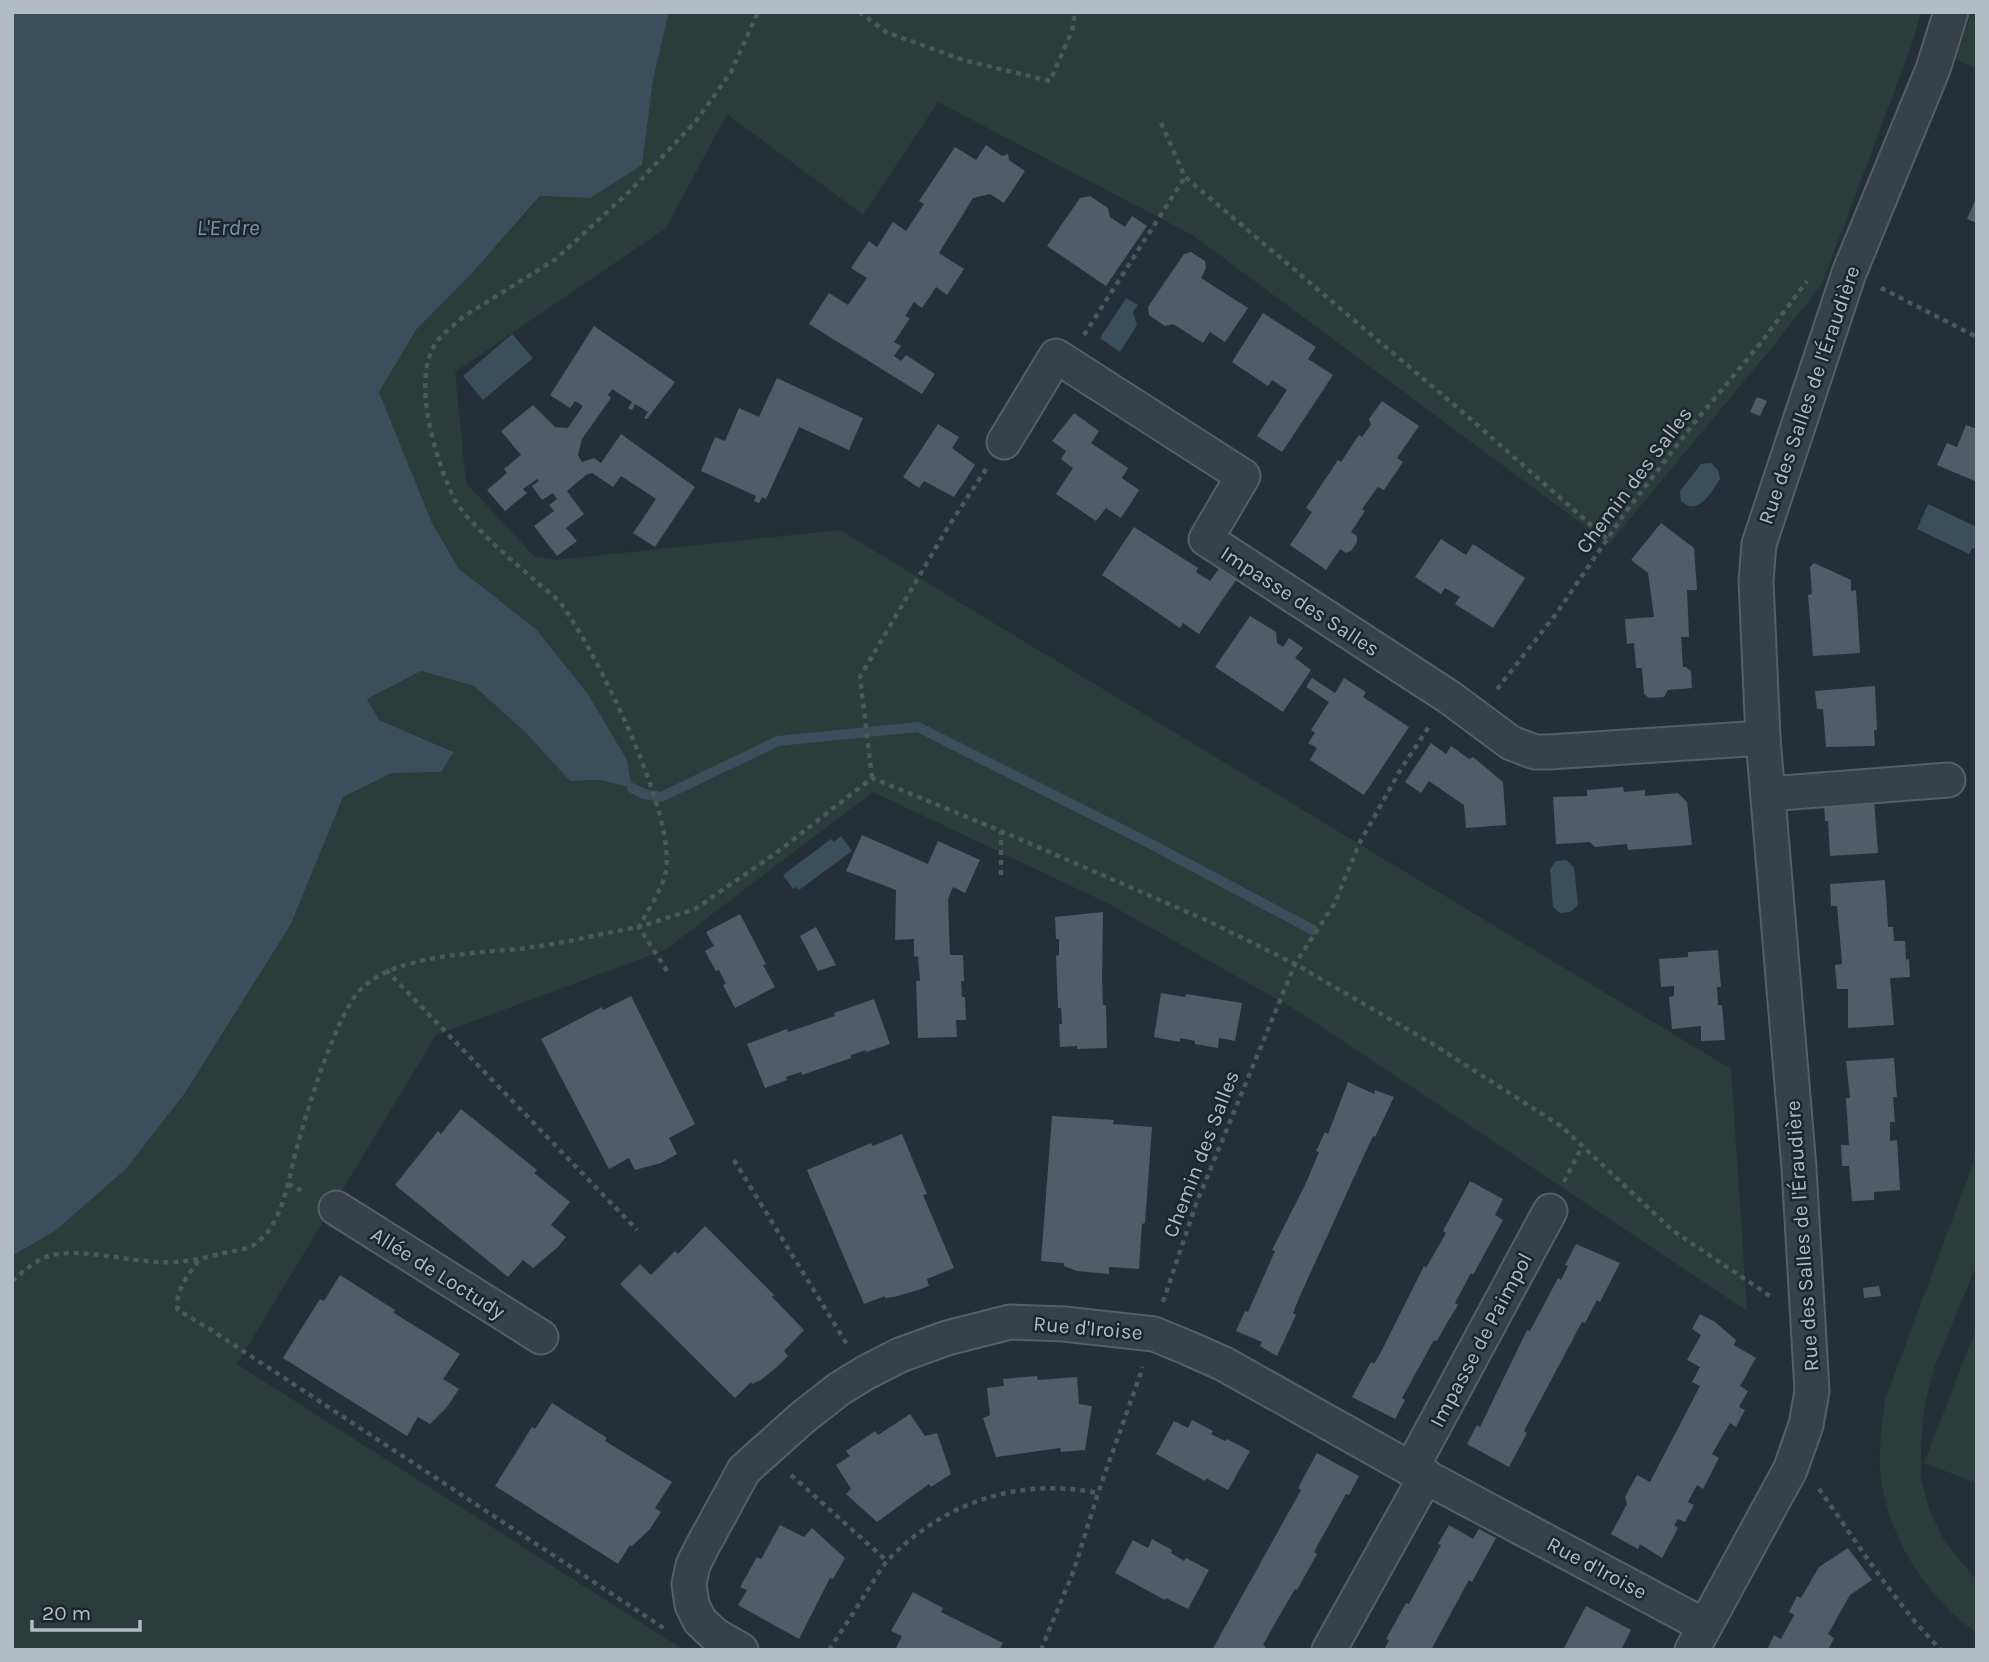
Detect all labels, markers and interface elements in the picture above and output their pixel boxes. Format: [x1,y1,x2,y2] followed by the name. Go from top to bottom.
[197,214,260,241] water label: L'Erdre
[1753,263,1865,527] street label: Rue des Salles de l'Éraudière
[1571,402,1697,558] street label: Chemin des Salles
[1216,541,1384,661] street label: Impasse des Salles
[1158,1067,1244,1241] street label: Chemin des Salles
[1781,1100,1823,1372] street label: Rue des Salles de l'Éraudière
[367,1222,510,1324] street label: Allée de Loctudy
[1425,1249,1537,1431] street label: Impasse de Paimpol
[1032,1311,1144,1345] street label: Rue d'Iroise
[1543,1532,1651,1604] street label: Rue d'Iroise
[32,1588,140,1632] scale bar
[42,1601,91,1625] text: 20 m

